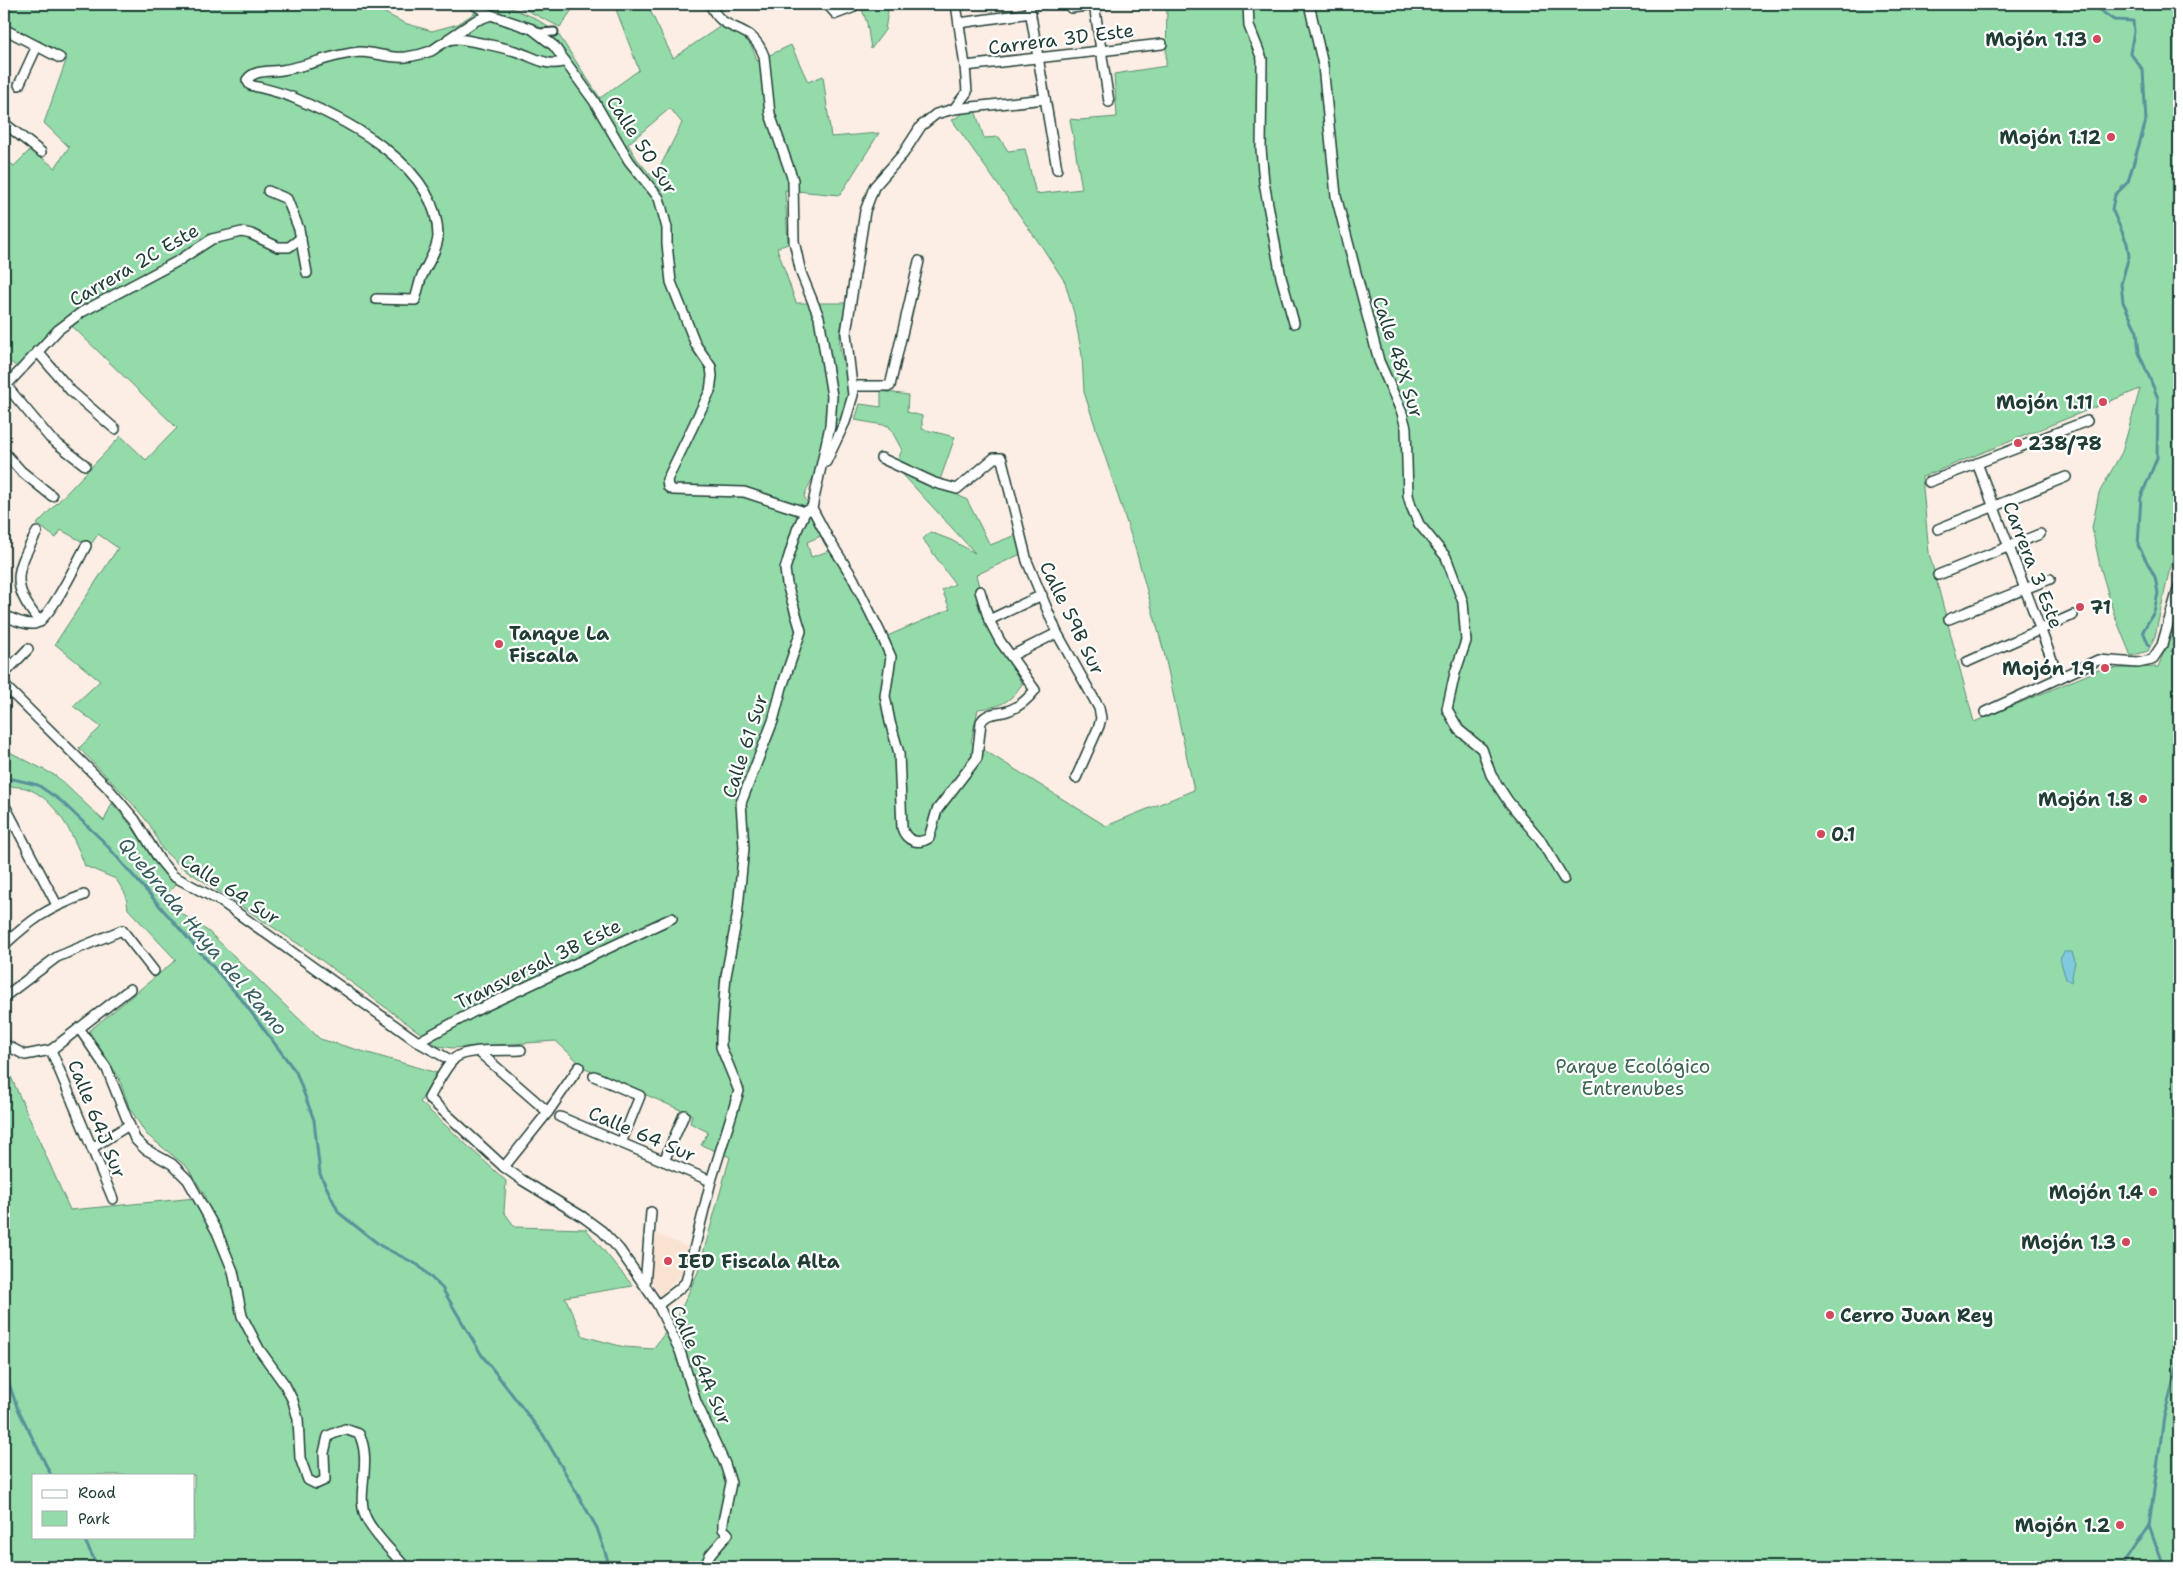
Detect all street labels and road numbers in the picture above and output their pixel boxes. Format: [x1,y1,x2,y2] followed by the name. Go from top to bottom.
[987,18,1135,60] street label: Carrera 3D Este
[601,91,683,199] street label: Calle 50 Sur
[65,218,203,312] street label: Carrera 2C Este
[1367,293,1429,421] street label: Calle 48X Sur
[1997,498,2069,632] street label: Carrera 3 Este
[1034,557,1110,679] street label: Calle 59B Sur
[716,691,774,801] street label: Calle 61 Sur
[175,847,285,931] street label: Calle 64 Sur
[451,913,625,1015] street label: Transversal 3B Este
[62,1056,132,1182] street label: Calle 64J Sur
[585,1100,699,1168] street label: Calle 64 Sur
[665,1301,737,1429] street label: Calle 64A Sur

